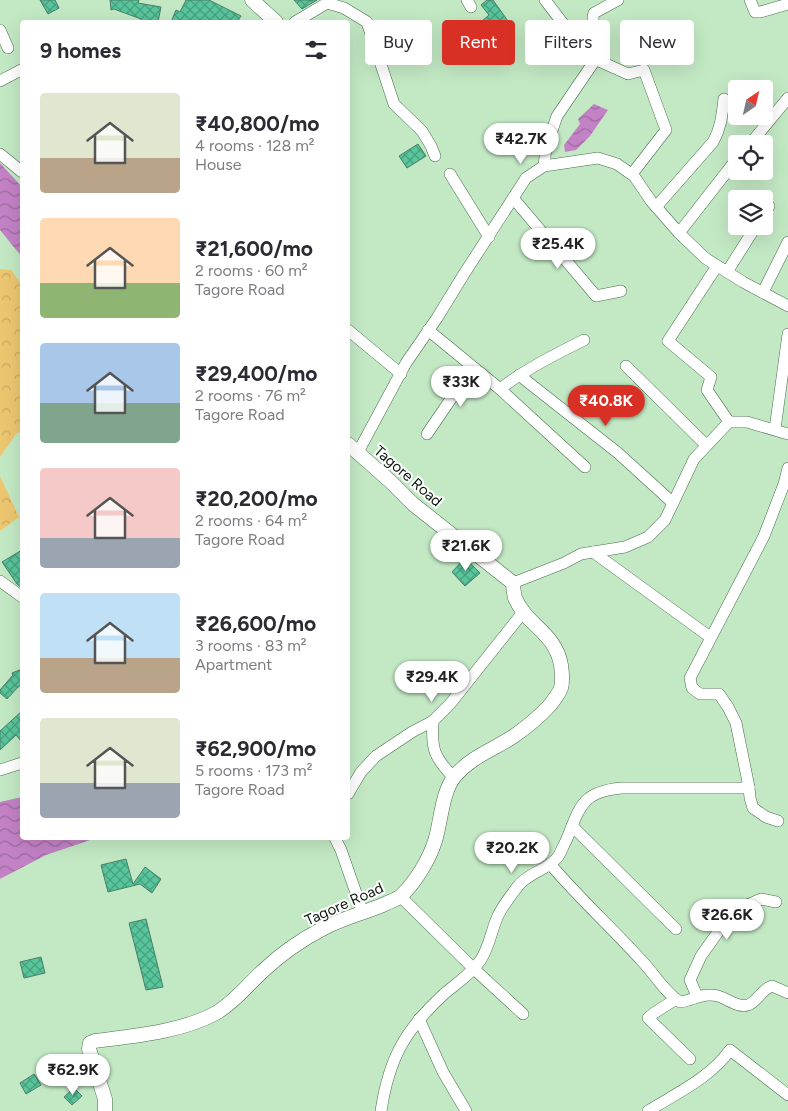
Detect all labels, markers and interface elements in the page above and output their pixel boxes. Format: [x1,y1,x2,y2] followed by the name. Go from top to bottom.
[365,20,432,65] chip: Buy
[442,20,515,65] chip: Rent
[525,20,610,65] chip: Filters
[620,20,694,65] chip: New
[302,36,330,64] icon: filters
[40,38,121,63] text: 9 homes
[728,80,772,125] north arrow
[728,80,773,235] map controls
[195,111,320,136] text: ₹40,800/mo
[80,113,140,173] icon: home
[480,122,562,165] pin: ₹42.7K
[495,129,547,148] text: ₹42.7K
[728,135,773,180] button: locate
[195,136,315,155] text: 4 rooms · 128 m²
[195,155,241,174] text: House
[728,190,773,235] button: layers
[517,228,599,270] pin: ₹25.4K
[532,234,584,253] text: ₹25.4K
[195,236,313,261] text: ₹21,600/mo
[80,238,140,298] icon: home
[195,261,308,280] text: 2 rooms · 60 m²
[195,280,285,299] text: Tagore Road
[195,361,317,386] text: ₹29,400/mo
[80,363,140,423] icon: home
[431,366,491,408] pin: ₹33K
[442,372,480,391] text: ₹33K
[565,384,647,427] pin: ₹40.8K
[195,386,306,405] text: 2 rooms · 76 m²
[579,391,633,410] text: ₹40.8K
[195,405,285,424] text: Tagore Road
[370,442,446,510] street label: Tagore Road
[195,486,318,511] text: ₹20,200/mo
[80,488,140,548] icon: home
[195,511,307,530] text: 2 rooms · 64 m²
[195,530,285,549] text: Tagore Road
[425,530,507,572] pin: ₹21.6K
[441,536,491,555] text: ₹21.6K
[195,611,316,636] text: ₹26,600/mo
[80,613,140,673] icon: home
[195,636,307,655] text: 3 rooms · 83 m²
[195,655,272,674] text: Apartment
[391,660,473,703] pin: ₹29.4K
[406,667,458,686] text: ₹29.4K
[195,736,316,761] text: ₹62,900/mo
[80,738,140,798] icon: home
[195,761,312,780] text: 5 rooms · 173 m²
[195,780,285,799] text: Tagore Road
[471,832,553,874] pin: ₹20.2K
[485,838,539,857] text: ₹20.2K
[302,879,386,929] street label: Tagore Road
[686,898,768,941] pin: ₹26.6K
[701,905,753,924] text: ₹26.6K
[32,1054,114,1096] pin: ₹62.9K
[47,1060,99,1079] text: ₹62.9K

